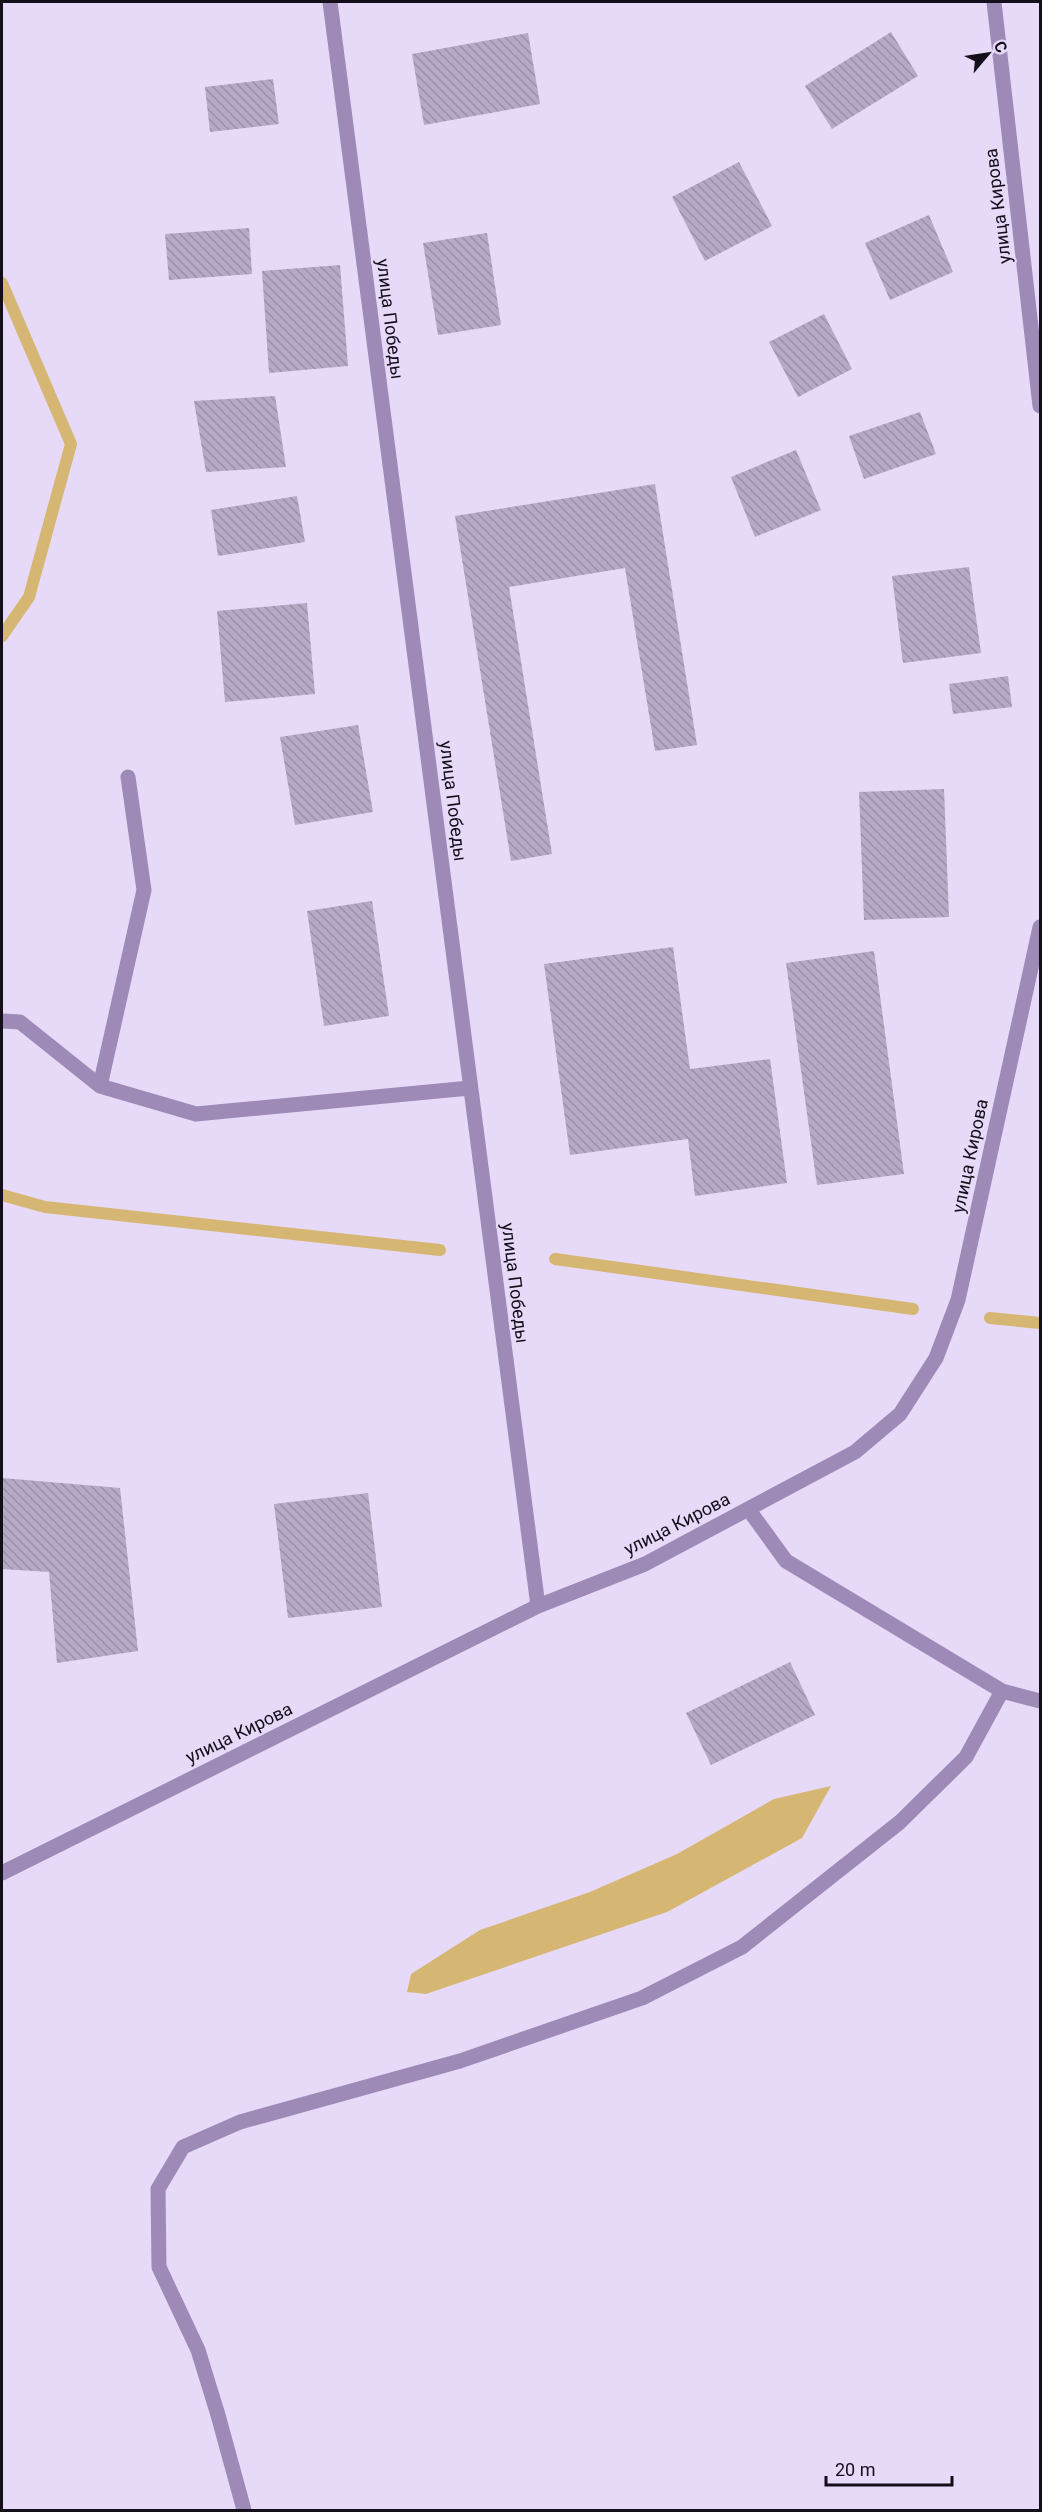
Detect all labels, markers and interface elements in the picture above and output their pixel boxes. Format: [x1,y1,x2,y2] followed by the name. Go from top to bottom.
[958,24,1018,84] north arrow
[990,38,1012,56] text: С
[980,147,1015,265] street label: улица Кирова
[373,257,408,380] street label: улица Победы
[436,739,471,862] street label: улица Победы
[947,1097,992,1215] street label: улица Кирова
[498,1221,533,1344] street label: улица Победы
[620,1488,733,1559] street label: улица Кирова
[182,1698,296,1767] street label: улица Кирова
[826,2449,952,2487] scale bar
[835,2459,875,2480] text: 20 m

